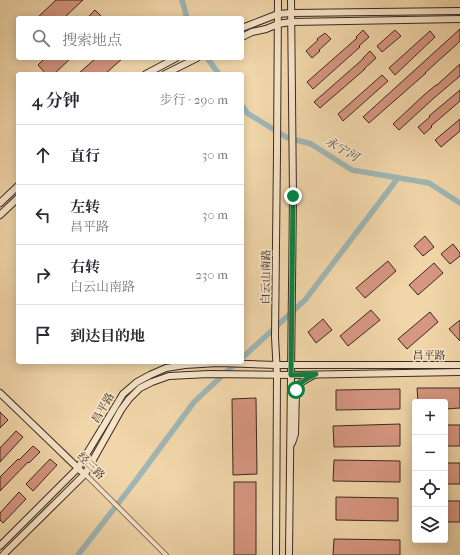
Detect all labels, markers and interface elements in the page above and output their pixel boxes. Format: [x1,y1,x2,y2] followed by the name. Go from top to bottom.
[16,16,244,60] search box
[30,27,52,49] icon: search
[62,31,122,49] text: 搜索地点
[32,90,80,110] text: 4 分钟
[160,92,228,107] text: 步行 · 290 m
[323,134,363,165] water label: 永宁河
[32,144,54,166] icon: ahead
[70,147,100,165] text: 直行
[202,147,228,162] text: 30 m
[284,187,302,205] route end
[70,198,100,216] text: 左转
[32,204,54,226] icon: left
[202,207,228,222] text: 30 m
[70,219,109,234] text: 昌平路
[259,249,273,305] street label: 白云山南路
[70,258,100,276] text: 右转
[32,264,54,286] icon: right
[195,267,228,282] text: 230 m
[70,279,135,294] text: 白云山南路
[32,324,54,346] icon: arrive
[70,327,145,345] text: 到达目的地
[413,349,446,362] street label: 昌平路
[287,381,305,399] route start
[89,391,117,425] street label: 昌平路
[412,399,448,543] map controls
[412,399,448,435] button: +
[412,435,448,471] button: −
[75,450,107,482] street label: 经三路
[412,471,448,507] button: locate
[412,507,448,543] button: layers

